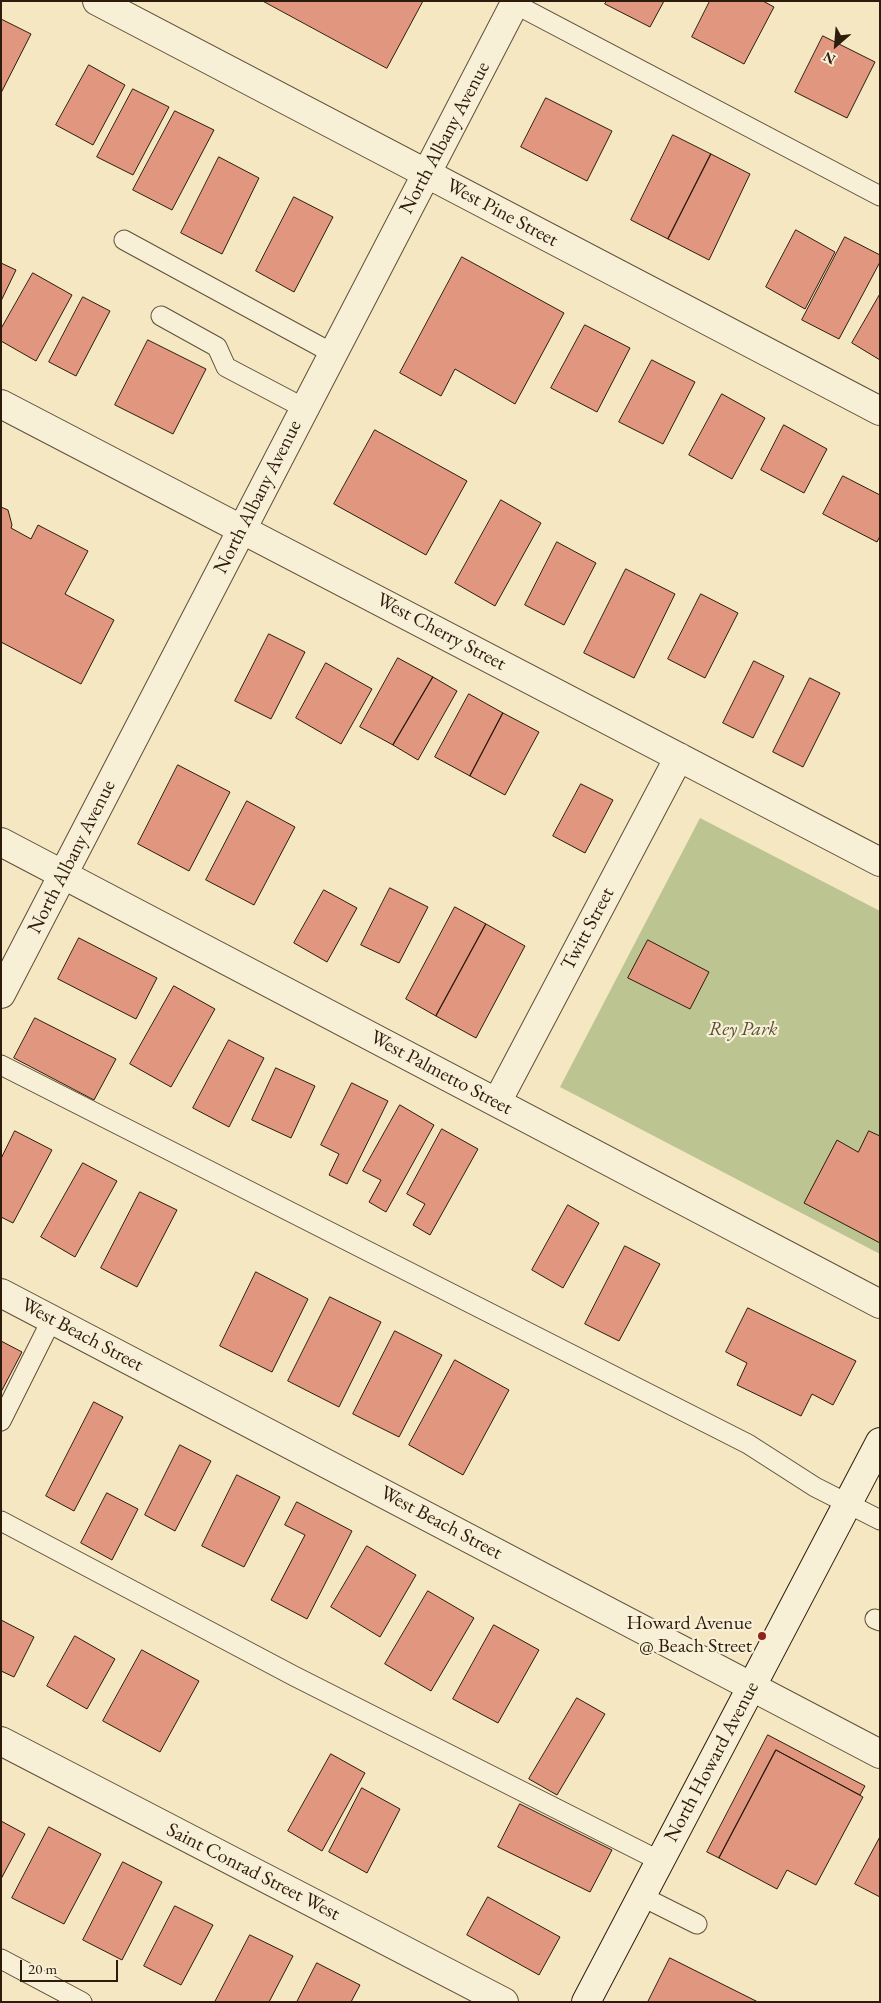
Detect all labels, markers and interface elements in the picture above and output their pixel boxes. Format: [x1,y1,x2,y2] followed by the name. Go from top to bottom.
[811,20,861,70] north arrow
[820,48,838,69] text: N
[395,58,495,218] street label: North Albany Avenue
[442,174,562,252] street label: West Pine Street
[209,416,307,578] street label: North Albany Avenue
[372,588,510,676] street label: West Cherry Street
[23,776,121,938] street label: North Albany Avenue
[556,883,620,975] street label: Twitt Street
[708,1018,778,1042] park label: Rey Park
[366,1025,516,1121] street label: West Palmetto Street
[17,1293,147,1377] street label: West Beach Street
[376,1481,506,1565] street label: West Beach Street
[627,1612,752,1659] place label: Howard Avenue @ Beach Street
[756,1630,768,1642] marker: Howard Avenue @ Beach Street
[660,1678,764,1846] street label: North Howard Avenue
[162,1818,344,1926] street label: Saint Conrad Street West
[22,1950,120,1982] scale bar
[28,1959,57,1978] text: 20 m

